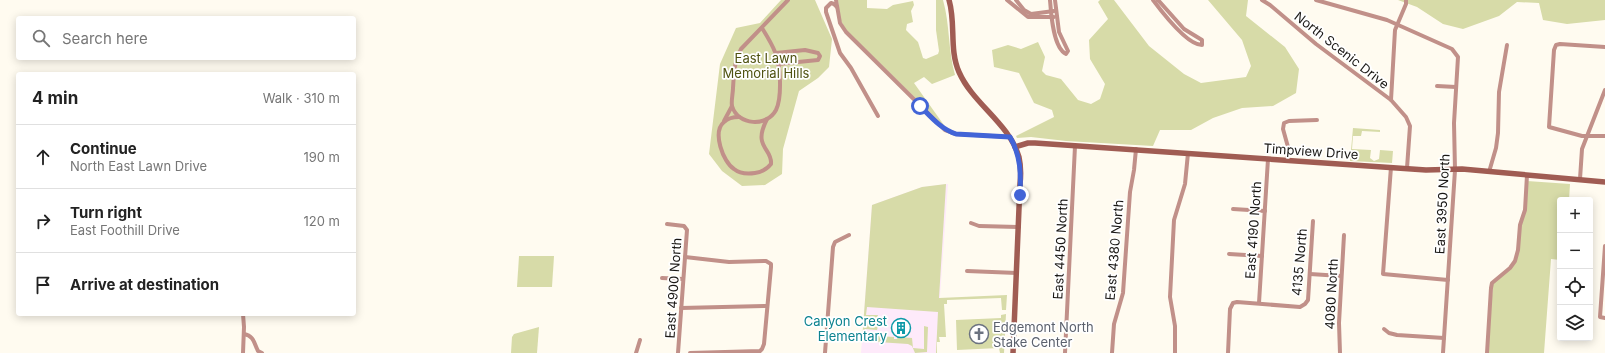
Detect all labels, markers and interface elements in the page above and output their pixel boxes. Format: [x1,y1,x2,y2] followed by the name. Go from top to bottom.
[1291,8,1393,92] street label: North Scenic Drive
[16,16,356,60] search box
[30,27,52,49] icon: search
[62,29,148,48] text: Search here
[723,50,810,81] park label: East Lawn Memorial Hills
[32,88,78,108] text: 4 min
[263,90,340,106] text: Walk · 310 m
[911,97,929,115] route start
[70,139,137,158] text: Continue
[1263,140,1359,162] street label: Timpview Drive
[32,146,54,168] icon: ahead
[303,149,340,165] text: 190 m
[1431,153,1453,255] street label: East 3950 North
[70,158,207,174] text: North East Lawn Drive
[1242,181,1264,279] street label: East 4190 North
[1011,186,1029,204] route end
[1557,197,1593,341] map controls
[1557,197,1593,233] button: +
[1049,198,1071,300] street label: East 4450 North
[1102,199,1126,301] street label: East 4380 North
[70,203,142,222] text: Turn right
[32,210,54,232] icon: right
[304,213,340,229] text: 120 m
[70,222,180,238] text: East Foothill Drive
[1288,228,1310,296] street label: 4135 North
[1557,233,1593,269] button: −
[661,237,685,339] street label: East 4900 North
[1321,258,1341,330] street label: 4080 North
[1557,269,1593,305] button: locate
[32,274,54,296] icon: arrive
[70,275,219,294] text: Arrive at destination
[1557,305,1593,341] button: layers
[804,313,887,344] place label: Canyon Crest Elementary
[890,317,912,339] building icon: Canyon Crest Elementary
[993,319,1094,350] place label: Edgemont North Stake Center
[968,323,990,345] church icon: Edgemont North Stake Center

